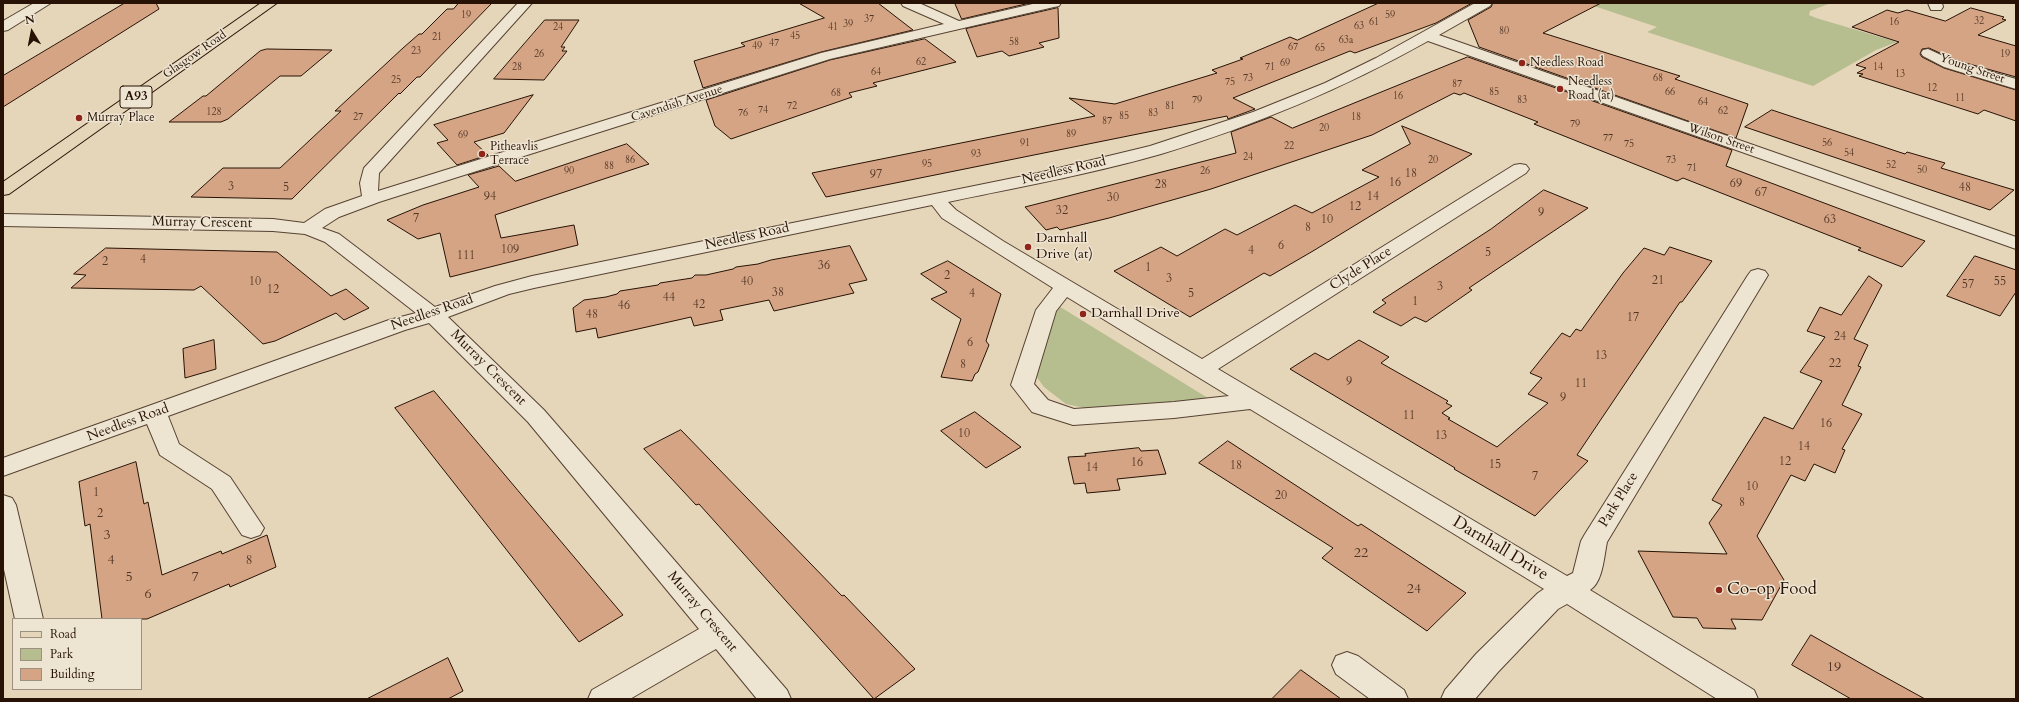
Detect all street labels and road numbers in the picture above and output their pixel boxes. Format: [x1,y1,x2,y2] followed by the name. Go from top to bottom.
[160,28,230,82] street label: Glasgow Road
[1938,51,2006,87] street label: Young Street
[630,82,724,126] street label: Cavendish Avenue
[120,86,152,108] road number: A93
[1686,121,1756,157] street label: Wilson Street
[1020,153,1108,189] street label: Needless Road
[152,214,252,232] street label: Murray Crescent
[703,220,791,254] street label: Needless Road
[1327,243,1395,295] street label: Clyde Place
[389,291,475,335] street label: Needless Road
[447,327,529,409] street label: Murray Crescent
[85,400,171,446] street label: Needless Road
[1596,470,1642,530] street label: Park Place
[1448,512,1552,586] street label: Darnhall Drive
[663,568,741,656] street label: Murray Crescent

